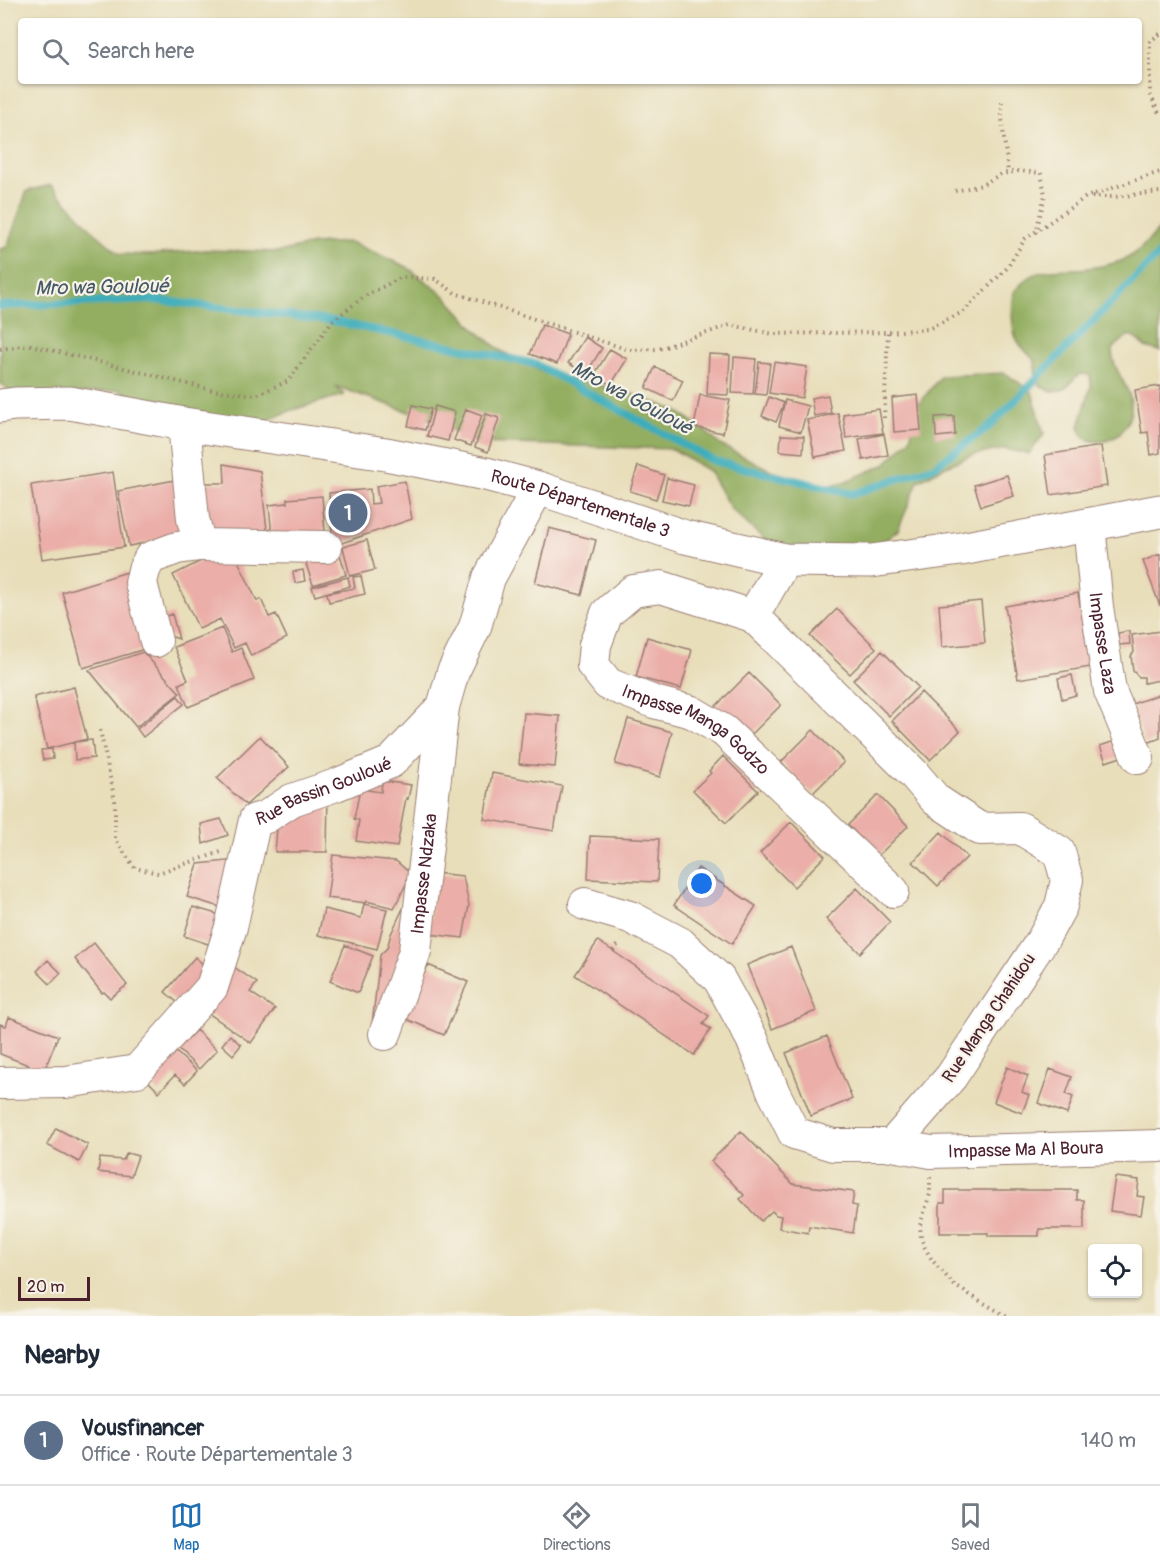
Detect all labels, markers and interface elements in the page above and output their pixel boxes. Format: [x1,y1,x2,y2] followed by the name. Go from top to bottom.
[18,18,1142,84] search box
[39,35,72,68] icon: search
[87,37,194,65] text: Search here
[35,273,170,301] water label: Mro wa Gouloué
[567,356,698,441] water label: Mro wa Gouloué
[488,464,673,543] street label: Route Départementale 3
[328,490,368,536] pin: 1
[1084,591,1122,696] street label: Impasse Laza
[619,679,775,780] street label: Impasse Manga Godzo
[253,751,395,831] street label: Rue Bassin Gouloué
[406,812,442,935] street label: Impasse Ndzaka
[687,869,716,898] your location
[937,949,1041,1087] street label: Rue Manga Chahidou
[948,1136,1104,1163] street label: Impasse Ma Al Boura
[1088,1244,1142,1298] map controls
[1088,1244,1142,1298] button: locate
[18,1274,90,1302] scale bar
[27,1277,65,1297] text: 20 m
[24,1339,100,1371] text: Nearby
[81,1414,204,1442] text: Vousfinancer
[40,1428,47,1453] text: 1
[1081,1428,1136,1453] text: 140 m
[81,1442,353,1467] text: Office · Route Départementale 3
[170,1499,203,1555] tab: Map
[543,1499,611,1555] tab: Directions
[950,1499,990,1555] tab: Saved

